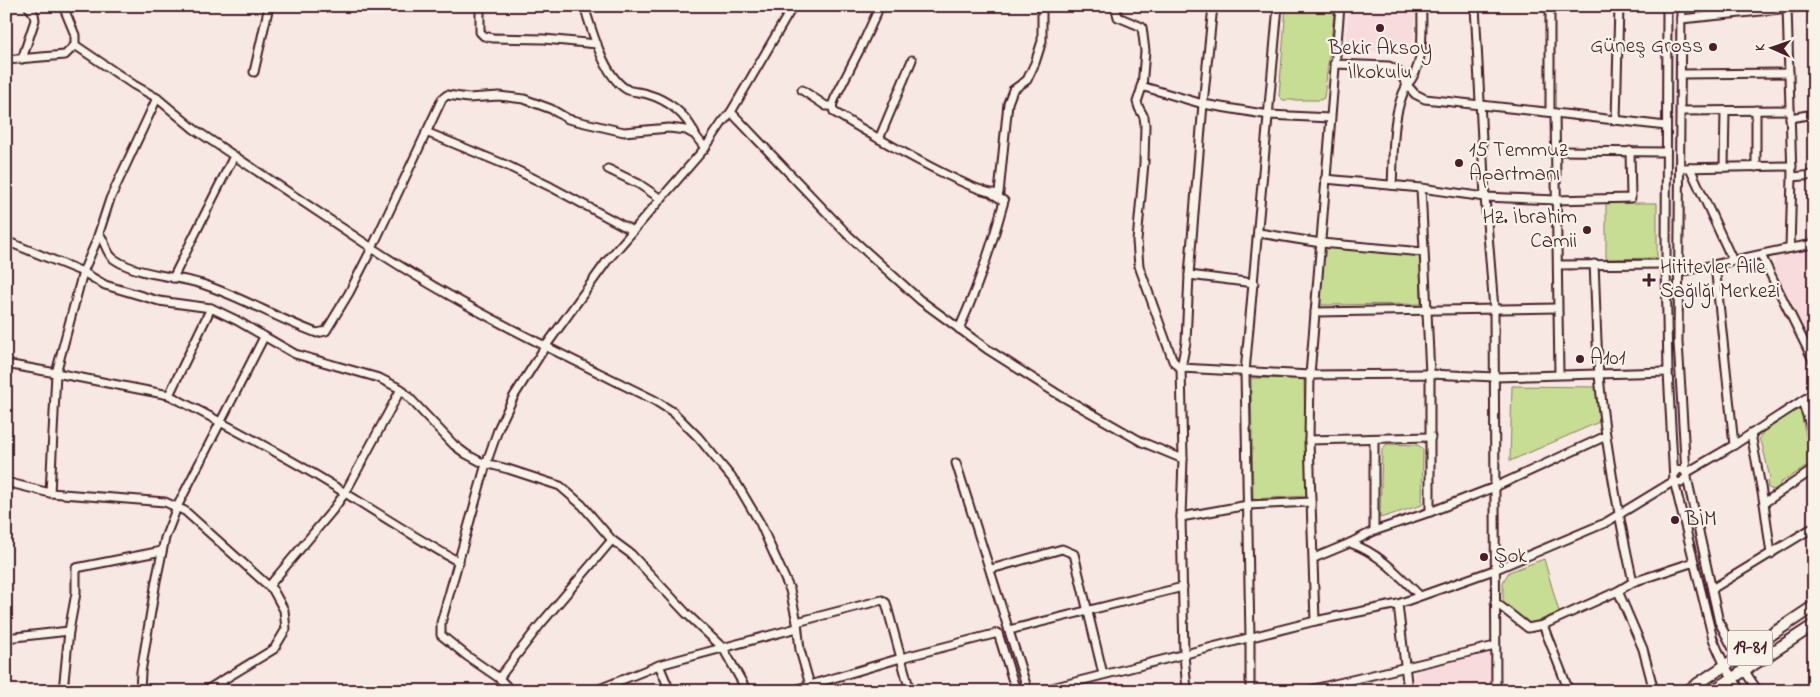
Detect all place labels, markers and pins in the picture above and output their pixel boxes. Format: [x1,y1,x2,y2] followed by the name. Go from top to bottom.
[1374,22,1386,34] marker: Bekir Aksoy İlkokulu
[1590,32,1703,62] place label: Güneş Gross
[1327,34,1432,88] place label: Bekir Aksoy İlkokulu
[1707,41,1719,53] marker: Güneş Gross
[1469,136,1568,190] place label: 15 Temmuz Apartmanı
[1453,157,1465,169] marker: 15 Temmuz Apartmanı
[1483,203,1577,257] place label: Hz. İbrahim Camii
[1581,224,1593,236] marker: Hz. İbrahim Camii
[1660,253,1780,309] place label: Hititevler Aile Sağılğı Merkezi
[1642,273,1656,287] marker: Hititevler Aile Sağılğı Merkezi
[1590,344,1626,374] place label: A101
[1574,353,1586,365] marker: A101
[1684,505,1717,535] place label: BİM
[1669,514,1681,526] marker: BİM
[1494,542,1528,572] place label: Şok
[1478,551,1490,563] marker: Şok

